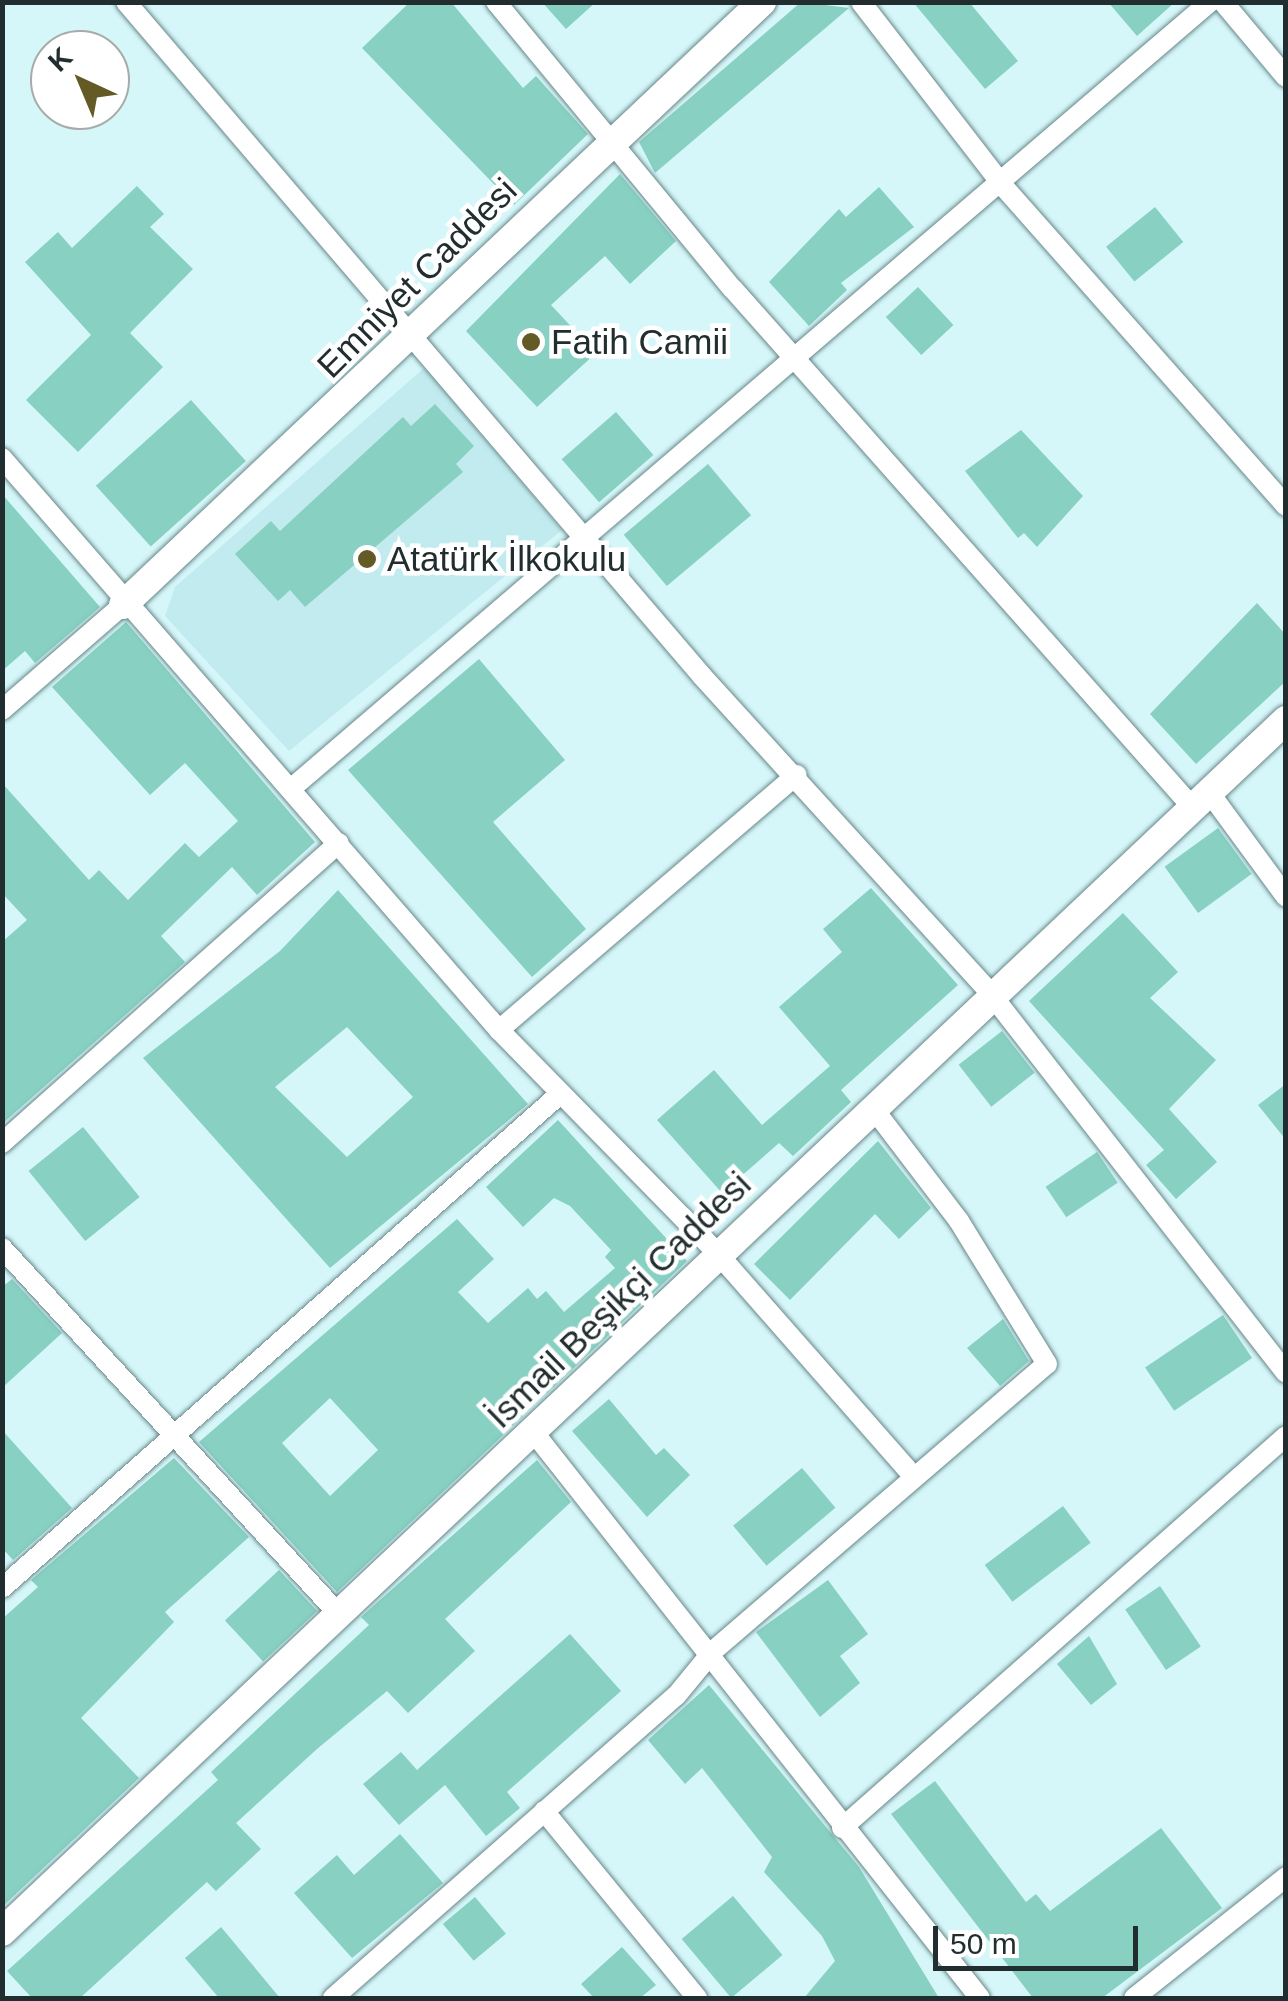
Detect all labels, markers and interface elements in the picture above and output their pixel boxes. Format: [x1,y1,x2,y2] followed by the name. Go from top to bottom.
[30,30,130,130] north arrow
[42,41,78,78] text: K
[309,170,525,386] street label: Emniyet Caddesi
[551,321,728,363] place label: Fatih Camii
[520,331,542,353] marker: Fatih Camii
[387,538,626,580] place label: Atatürk İlkokulu
[356,548,378,570] marker: Atatürk İlkokulu
[478,1163,760,1437] street label: İsmail Beşikçi Caddesi
[938,1906,1143,1968] scale bar
[950,1927,1017,1960] text: 50 m

